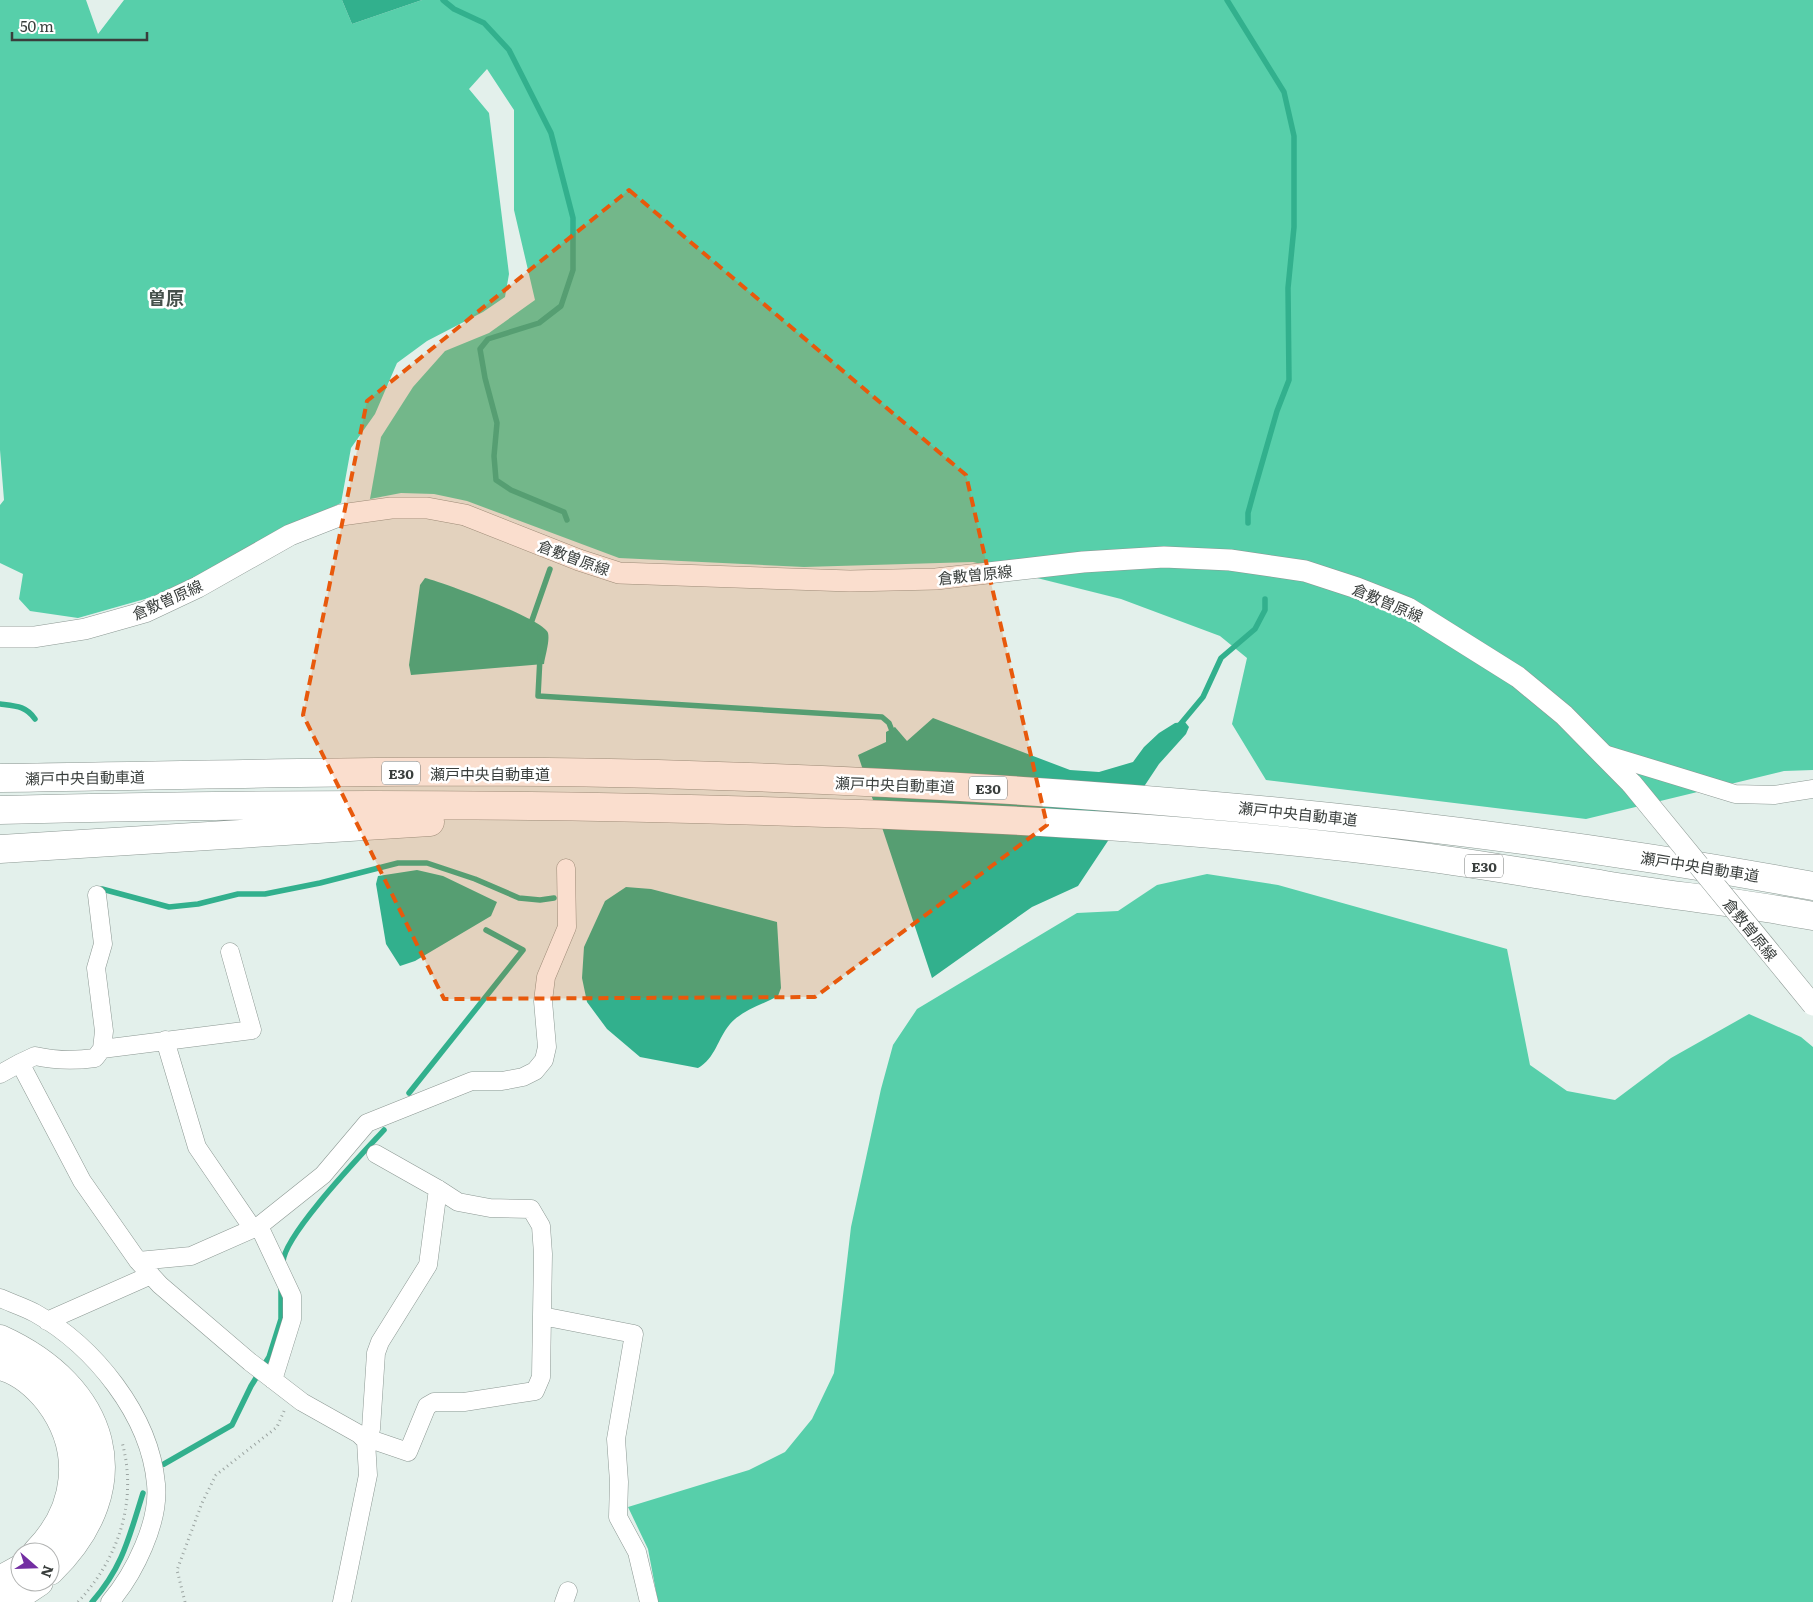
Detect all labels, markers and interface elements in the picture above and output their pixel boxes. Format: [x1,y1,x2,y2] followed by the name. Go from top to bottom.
[12,10,148,42] scale bar
[20,14,54,37] text: 50 m
[148,284,184,311] district label: 曽原
[535,533,613,581] street label: 倉敷曽原線
[936,559,1014,589] street label: 倉敷曽原線
[128,573,206,625] street label: 倉敷曽原線
[1349,577,1427,627] street label: 倉敷曽原線
[382,761,420,784] road number: E30
[430,762,550,785] street label: 瀬戸中央自動車道
[25,764,145,790] street label: 瀬戸中央自動車道
[835,770,955,798] street label: 瀬戸中央自動車道
[969,776,1007,800] road number: E30
[1237,795,1359,831] street label: 瀬戸中央自動車道
[1639,845,1761,887] street label: 瀬戸中央自動車道
[1465,854,1503,878] road number: E30
[1718,893,1784,965] street label: 倉敷曽原線
[10,1542,60,1592] north arrow
[37,1563,60,1581] text: N

